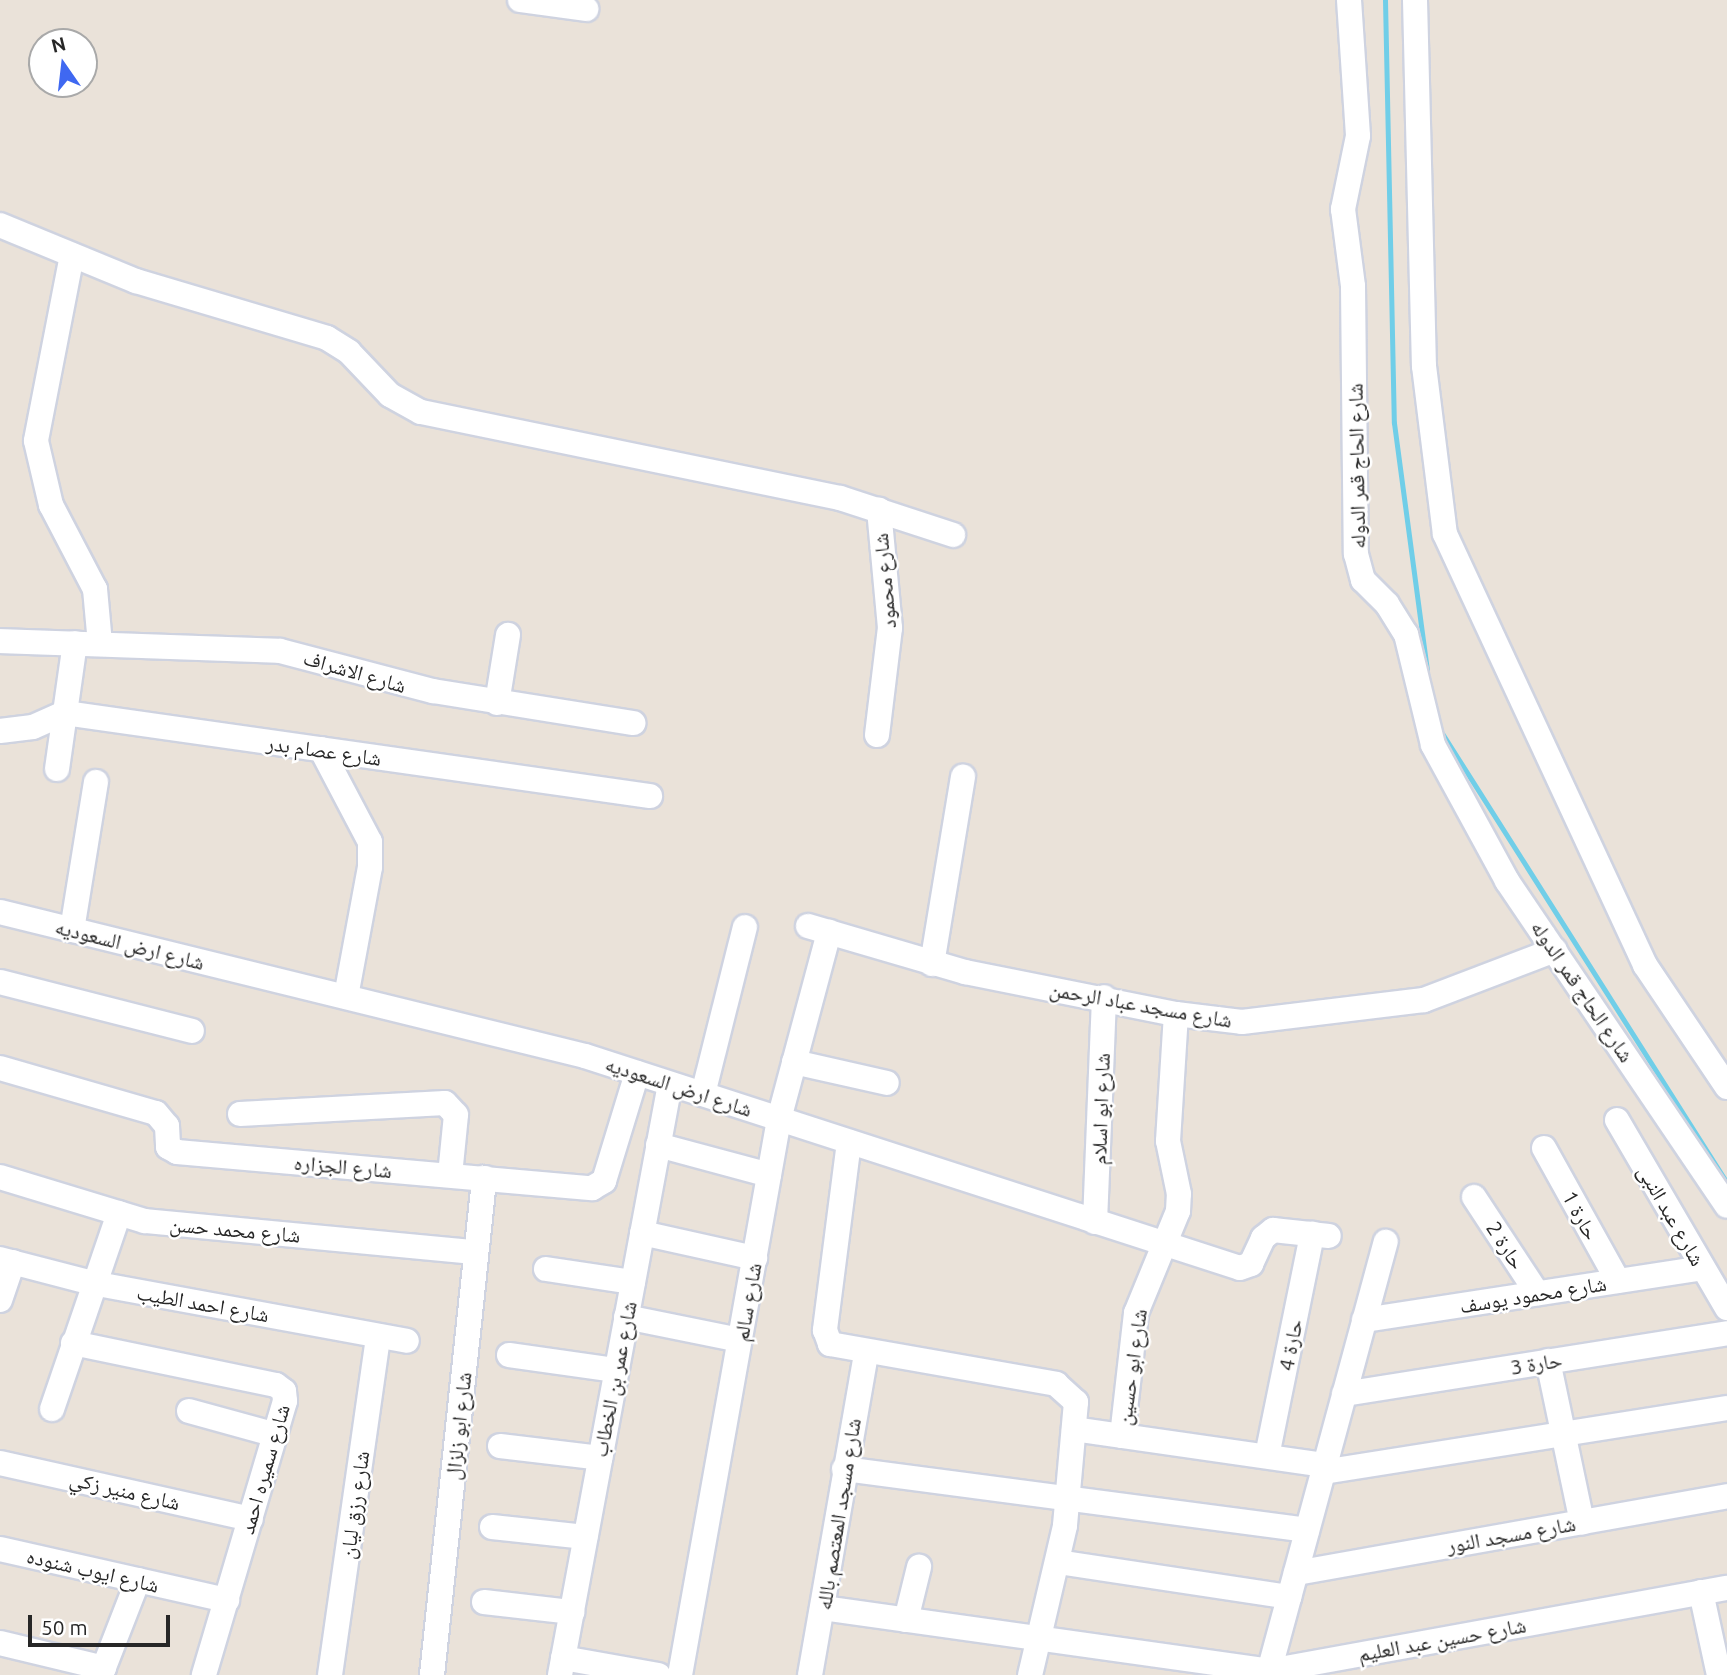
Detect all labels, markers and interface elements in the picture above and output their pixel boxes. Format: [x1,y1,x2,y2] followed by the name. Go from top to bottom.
[28,28,98,98] north arrow
[49,32,68,57] text: N
[1342,383,1370,549] street label: شارع الحاج قمر الدوله
[867,532,901,630] street label: شارع محمود
[301,644,409,698] street label: شارع الاشراف
[265,729,383,771] street label: شارع عصام بدر
[53,913,207,975] street label: شارع ارض السعوديه
[1526,915,1640,1067] street label: شارع الحاج قمر الدوله
[1048,976,1234,1032] street label: شارع مسجد عباد الرحمن
[602,1050,756,1122] street label: شارع ارض السعوديه
[1085,1053,1115,1165] street label: شارع ابو اسلام
[293,1149,393,1183] street label: شارع الجزاره
[1633,1160,1711,1270] street label: شارع عبد النبى
[1557,1186,1605,1244] street label: حارة 1
[169,1211,301,1247] street label: شارع محمد حسن
[1481,1216,1531,1274] street label: حارة 2
[728,1261,766,1343] street label: شارع سالم
[1458,1270,1608,1318] street label: شارع محمود يوسف
[135,1279,271,1327] street label: شارع احمد الطيب
[587,1299,641,1459] street label: شارع عمر بن الخطاب
[1110,1307,1152,1427] street label: شارع ابو حسين
[1273,1317,1307,1373] street label: حارة 4
[1508,1346,1564,1380] street label: حارة 3
[440,1371,476,1481] street label: شارع ابو زلزال
[233,1401,295,1537] street label: شارع سميره احمد
[810,1416,866,1612] street label: شارع مسجد المعتصم بالله
[334,1449,374,1561] street label: شارع رزق ليان
[67,1465,183,1515] street label: شارع منير زكي
[1445,1510,1577,1558] street label: شارع مسجد النور
[24,1543,162,1597] street label: شارع ايوب شنوده
[32,1602,173,1646] scale bar
[1356,1612,1528,1666] street label: شارع حسين عبد العليم
[41,1615,88,1639] text: 50 m

